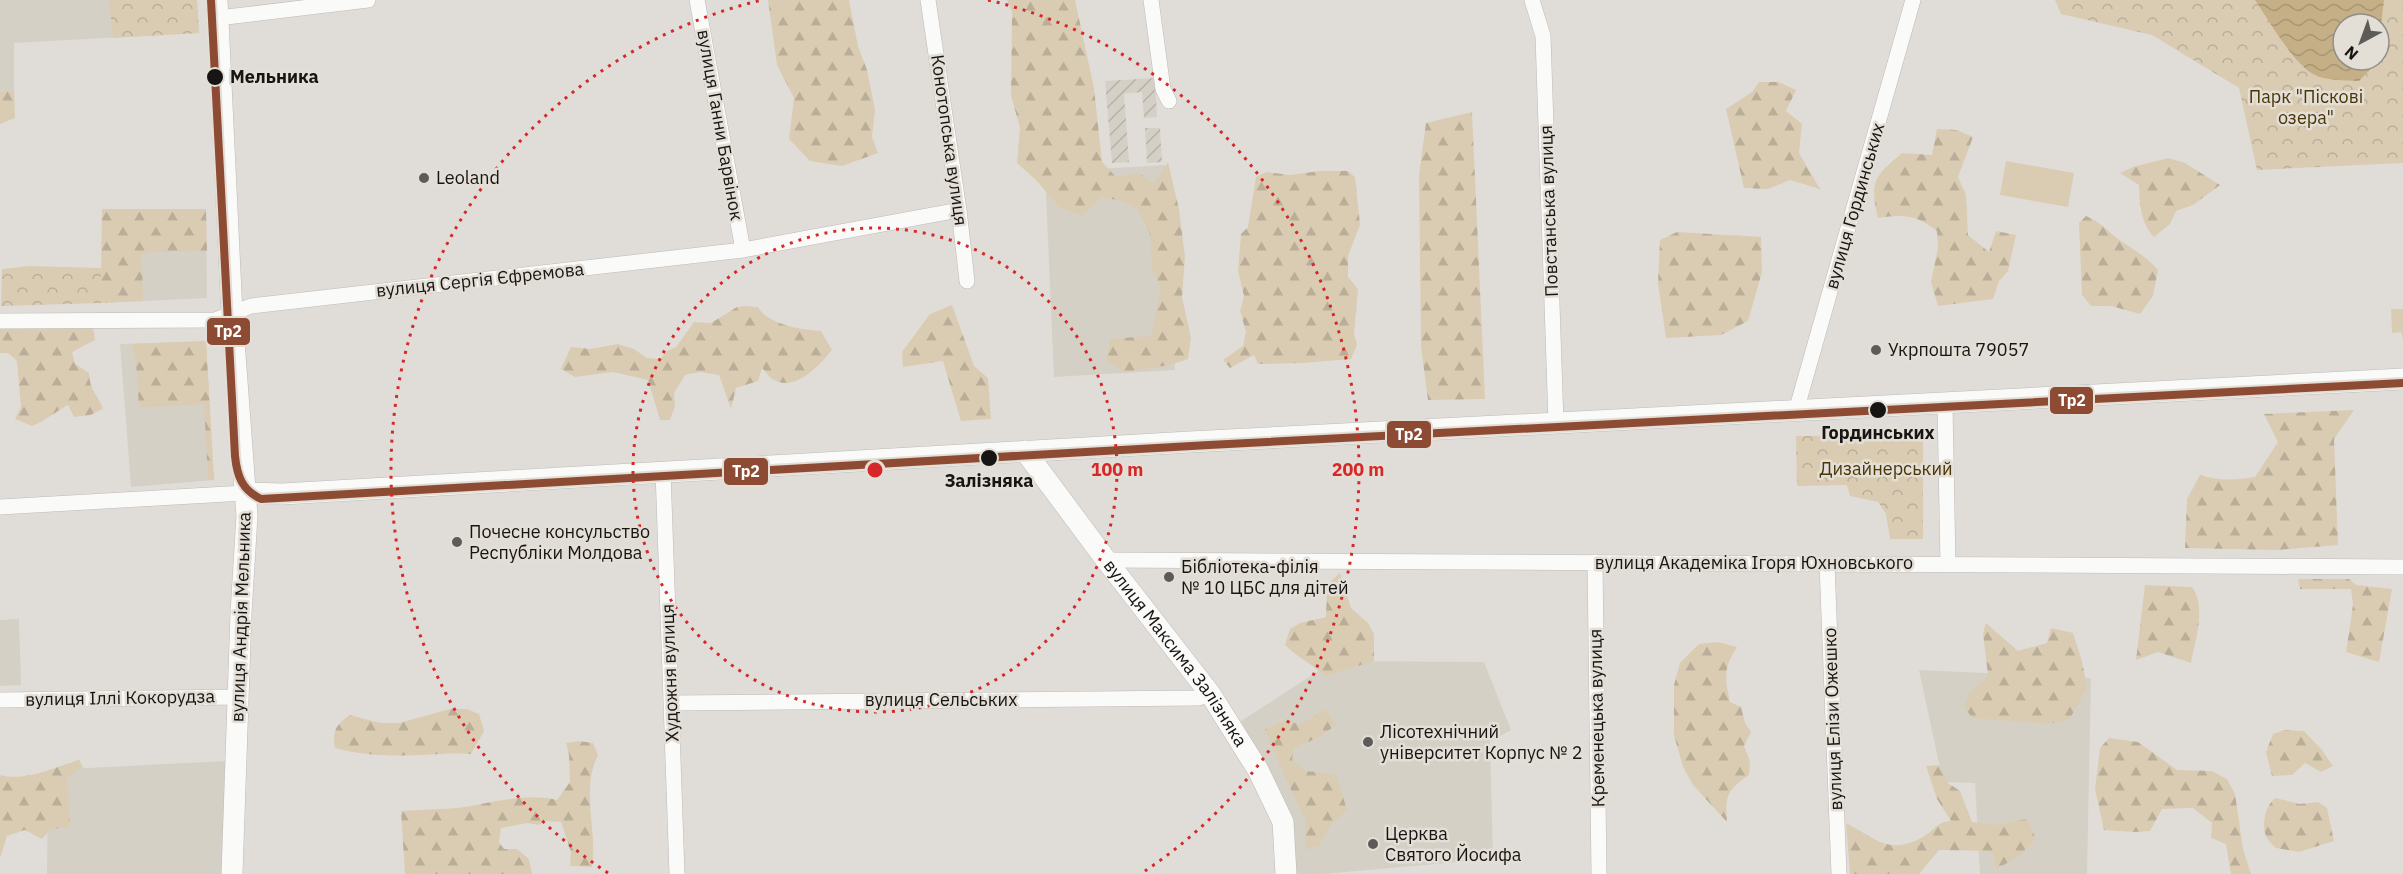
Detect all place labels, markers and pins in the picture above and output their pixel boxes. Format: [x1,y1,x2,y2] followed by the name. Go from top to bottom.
[230,65,319,88] place label: Мельника
[205,67,225,87] marker: Мельника
[436,166,500,189] place label: Leoland
[417,171,431,185] marker: Leoland
[1888,338,2029,361] place label: Укрпошта 79057
[1869,343,1883,357] marker: Укрпошта 79057
[1868,400,1888,420] marker: Гординських
[1821,421,1935,444] place label: Гординських
[979,448,999,468] marker: Залізняка
[865,460,885,480] centre of rings
[944,469,1034,492] place label: Залізняка
[469,520,650,564] place label: Почесне консульство Республіки Молдова
[450,535,464,549] marker: Почесне консульство Республіки Молдова
[1181,555,1348,599] place label: Бібліотека-філія № 10 ЦБС для дітей
[1162,570,1176,584] marker: Бібліотека-філія № 10 ЦБС для дітей
[1380,720,1583,764] place label: Лісотехнічний університет Корпус № 2
[1361,735,1375,749] marker: Лісотехнічний університет Корпус № 2
[1385,822,1522,866] place label: Церква Святого Йосифа
[1366,837,1380,851] marker: Церква Святого Йосифа

